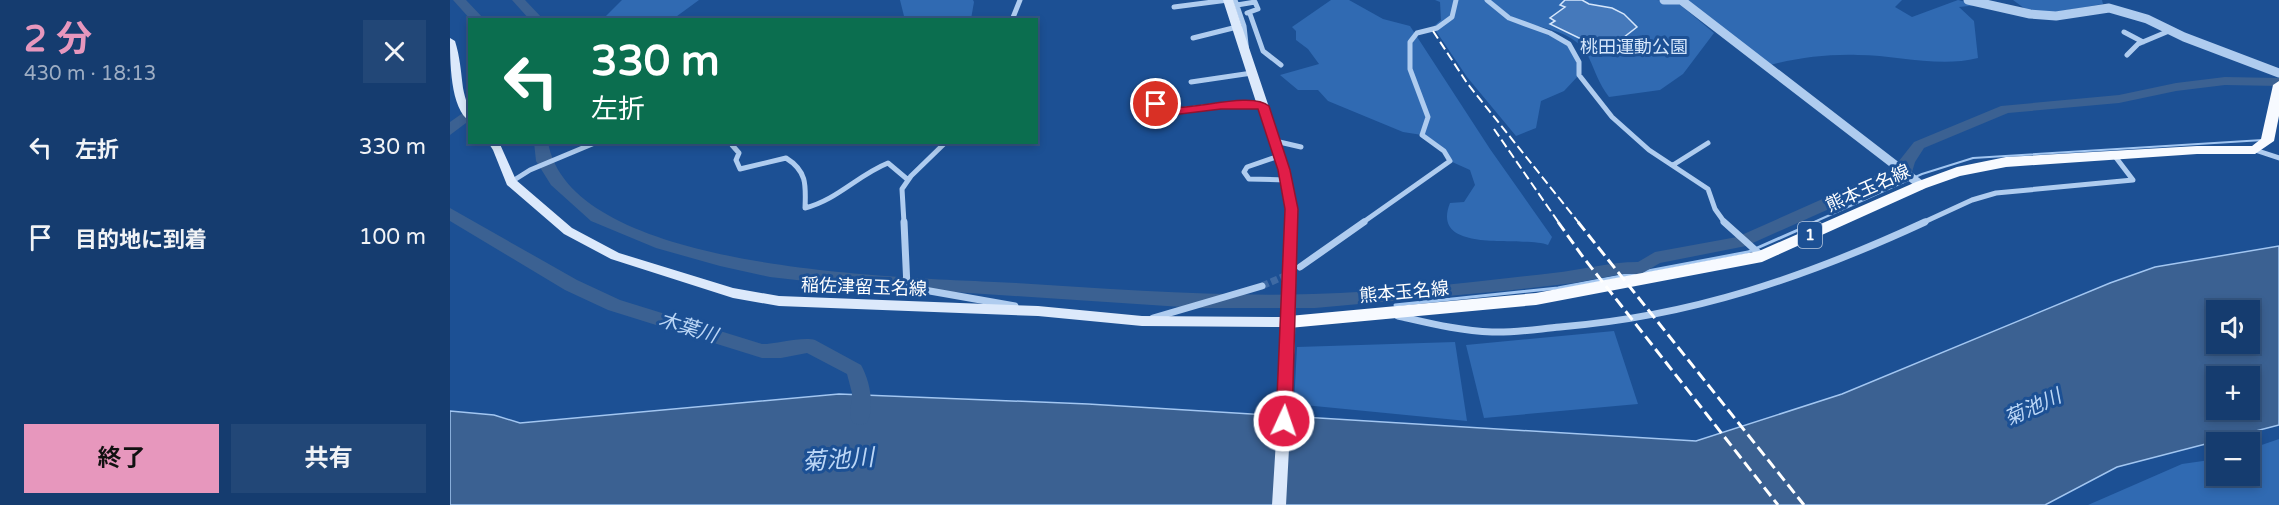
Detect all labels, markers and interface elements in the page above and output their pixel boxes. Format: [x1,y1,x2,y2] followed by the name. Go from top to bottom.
[24,18,92,61] text: 2 分
[363,20,426,83] button: close
[591,36,720,87] text: 330 m
[1580,36,1688,58] park label: 桃田運動公園
[492,42,570,120] icon: left
[24,62,156,86] text: 430 m · 18:13
[1130,78,1181,129] pin
[1139,87,1172,120] icon: arrive
[591,93,645,126] text: 左折
[24,131,57,164] icon: left
[359,134,426,160] text: 330 m
[75,137,119,163] text: 左折
[1822,160,1914,216] street label: 熊本玉名線
[24,221,57,254] icon: arrive
[1798,222,1822,248] road number: 1
[359,224,426,250] text: 100 m
[75,227,207,253] text: 目的地に到着
[801,274,927,300] street label: 稲佐津留玉名線
[1358,277,1450,307] street label: 熊本玉名線
[2206,300,2260,486] map controls
[2206,300,2260,354] button: sound
[656,308,722,349] water label: 木葉川
[2206,366,2260,420] button: +
[2001,384,2067,432] water label: 菊池川
[1252,389,1316,453] position arrow
[24,424,219,493] button: 終了
[231,424,426,493] button: 共有
[2206,432,2260,486] button: −
[801,443,878,477] water label: 菊池川

